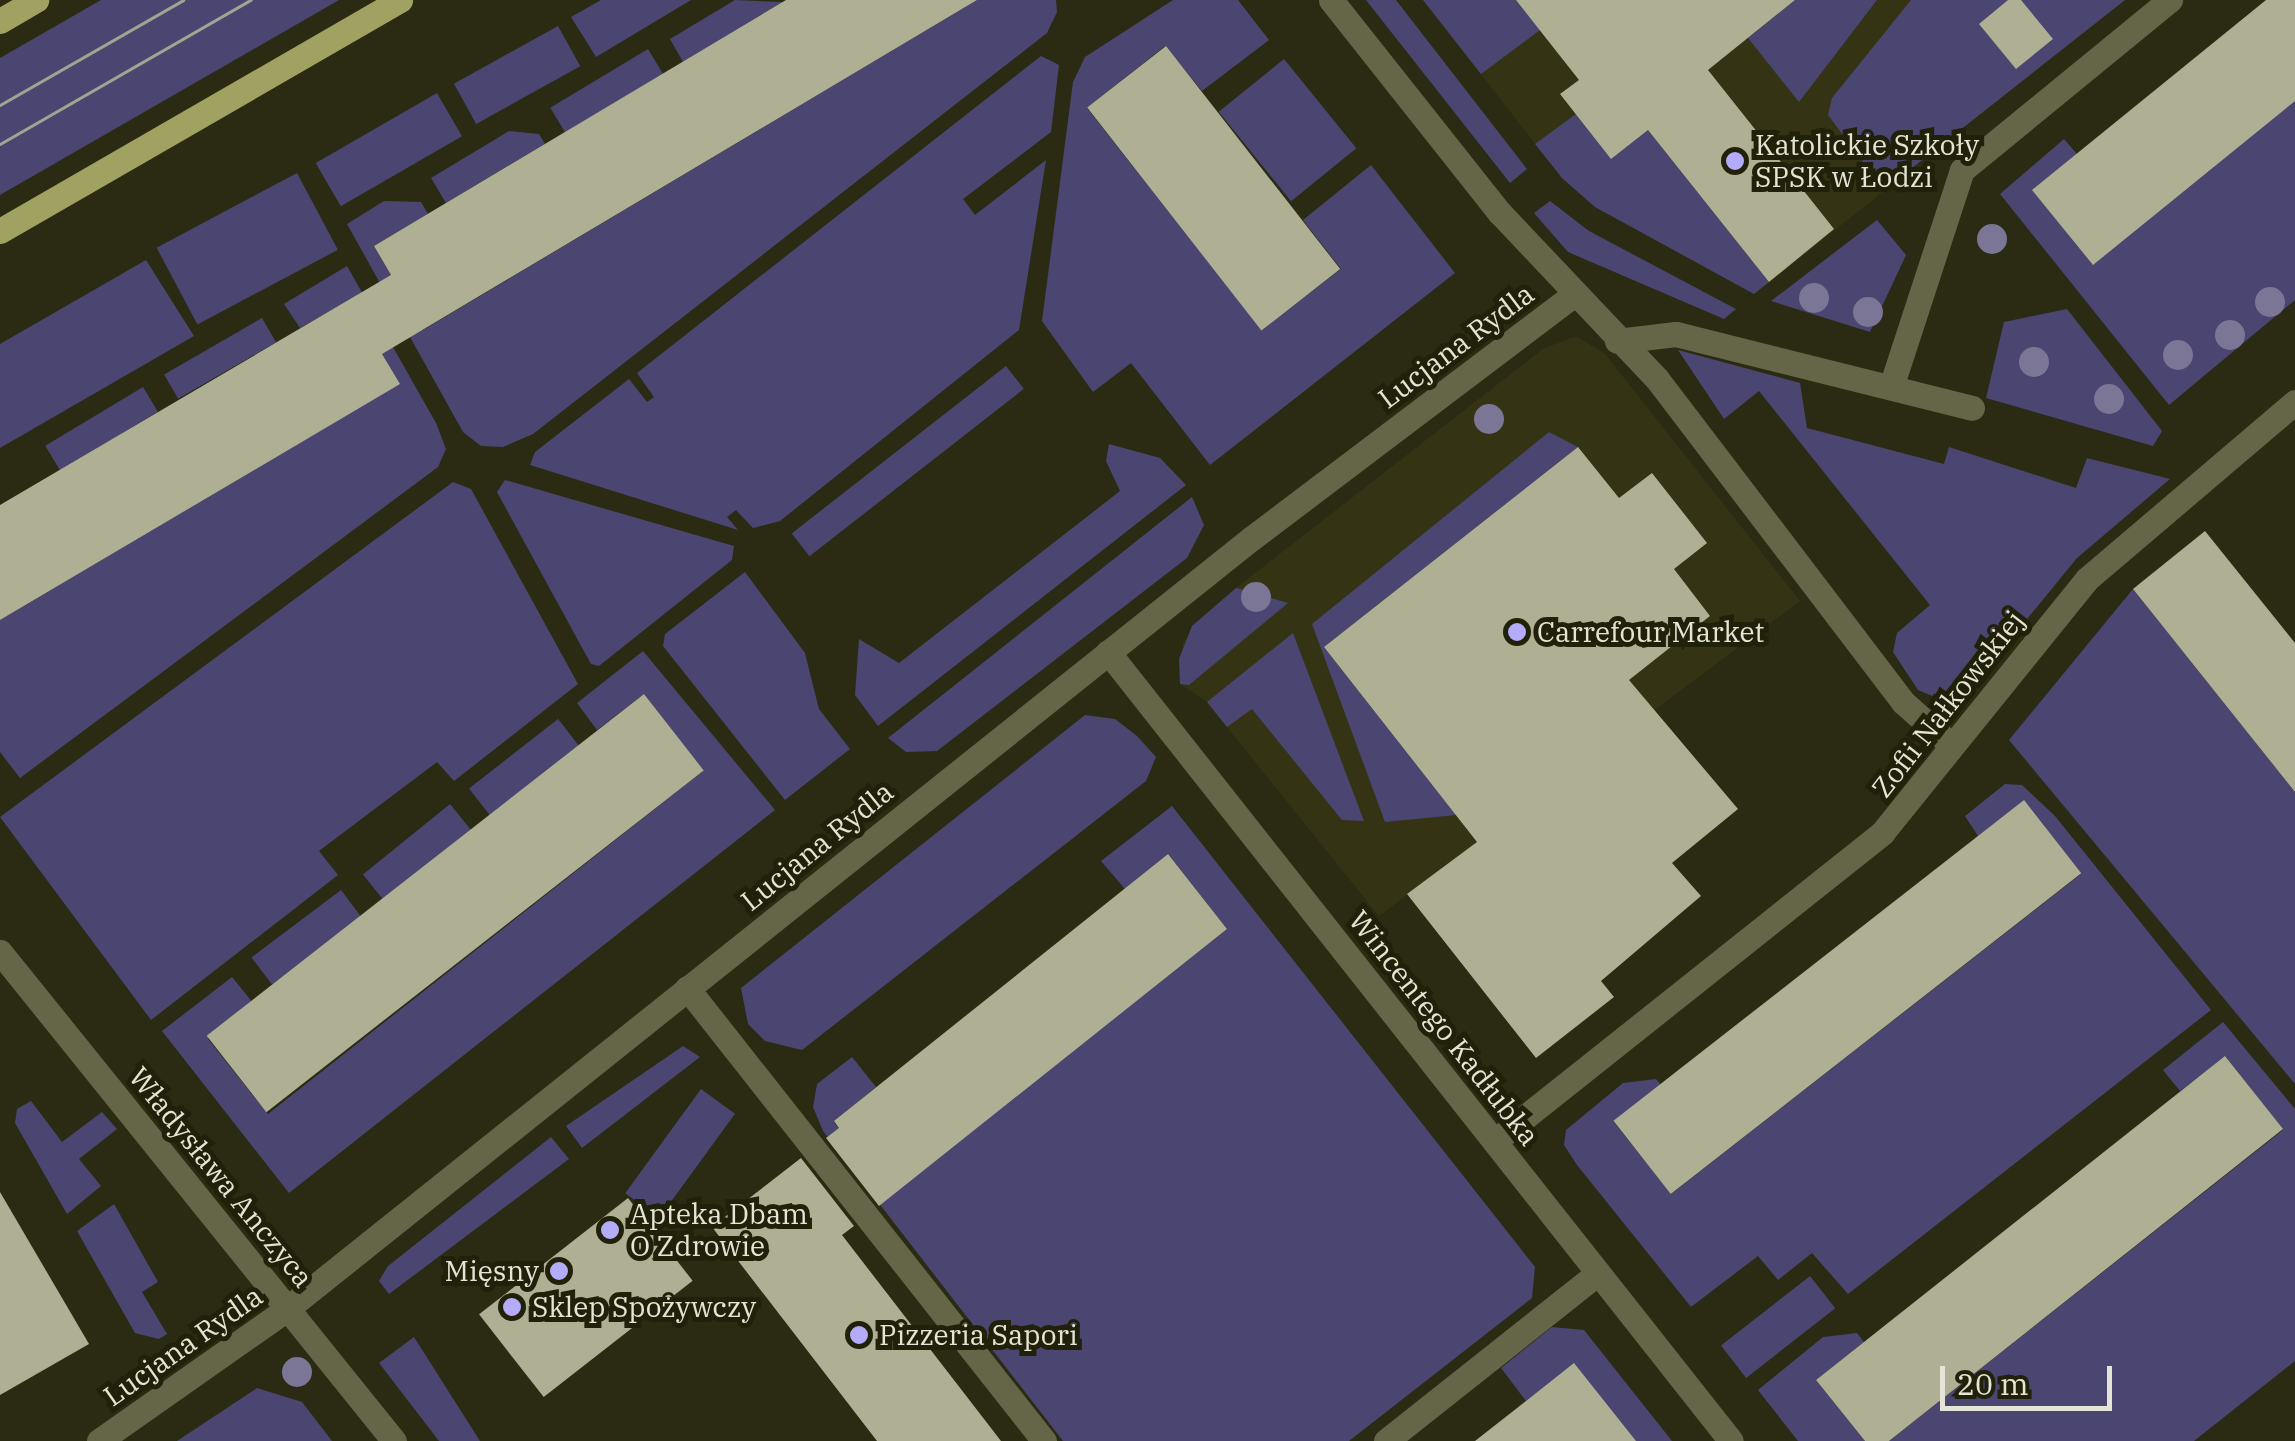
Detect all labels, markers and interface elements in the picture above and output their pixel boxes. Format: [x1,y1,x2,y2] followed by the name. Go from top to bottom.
[1755,128,1979,194] place label: Katolickie Szkoły SPSK w Łodzi
[1724,150,1746,172] marker: Katolickie Szkoły SPSK w Łodzi
[1372,277,1540,415] street label: Lucjana Rydla
[1865,604,2031,804] street label: Zofii Nałkowskiej
[1537,615,1764,649] place label: Carrefour Market
[1506,621,1528,643] marker: Carrefour Market
[734,775,900,917] street label: Lucjana Rydla
[1342,904,1546,1152] street label: Wincentego Kadłubka
[122,1060,320,1294] street label: Władysława Anczyca
[630,1197,808,1263] place label: Apteka Dbam O Zdrowie
[599,1219,621,1241] marker: Apteka Dbam O Zdrowie
[445,1254,539,1288] place label: Mięsny
[548,1260,570,1282] marker: Mięsny
[97,1279,269,1413] street label: Lucjana Rydla
[532,1290,756,1324] place label: Sklep Spożywczy
[501,1296,523,1318] marker: Sklep Spożywczy
[879,1318,1078,1352] place label: Pizzeria Sapori
[848,1324,870,1346] marker: Pizzeria Sapori
[1945,1346,2118,1408] scale bar
[1957,1364,2029,1403] text: 20 m

